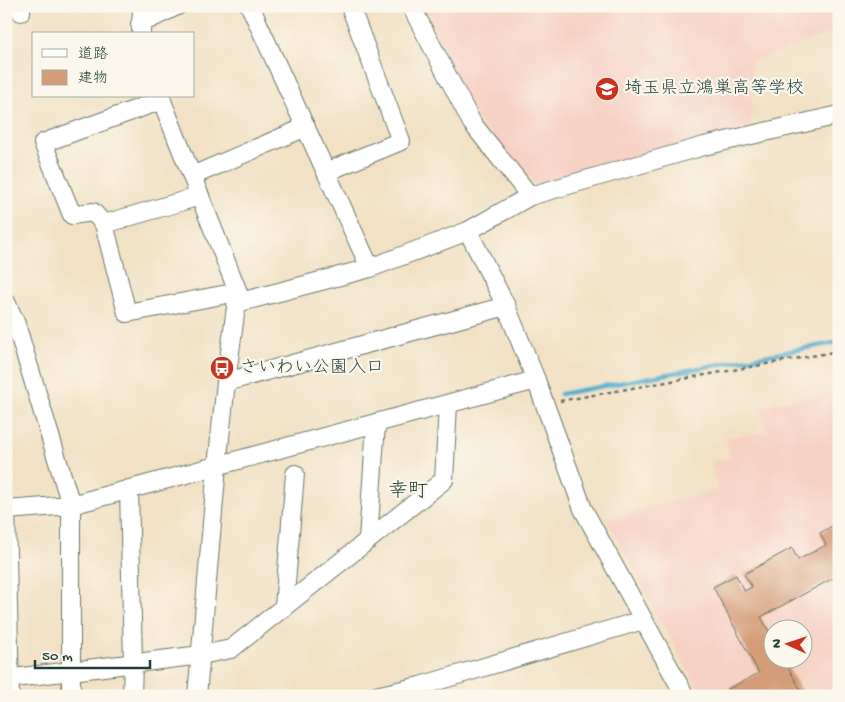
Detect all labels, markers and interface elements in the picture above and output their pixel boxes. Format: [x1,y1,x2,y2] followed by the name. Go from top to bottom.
[32,32,195,98] legend
[78,46,108,64] text: 道路
[78,70,108,88] text: 建物
[594,76,620,102] school or university icon: 埼玉県立鴻巣高等学校
[624,78,804,100] place label: 埼玉県立鴻巣高等学校
[209,355,235,381] bus stop icon: さいわい公園入口
[240,358,384,379] place label: さいわい公園入口
[388,479,428,504] district label: 幸町
[762,620,812,670] north arrow
[35,637,150,669] scale bar
[769,638,786,648] text: N
[42,648,73,666] text: 50 m

